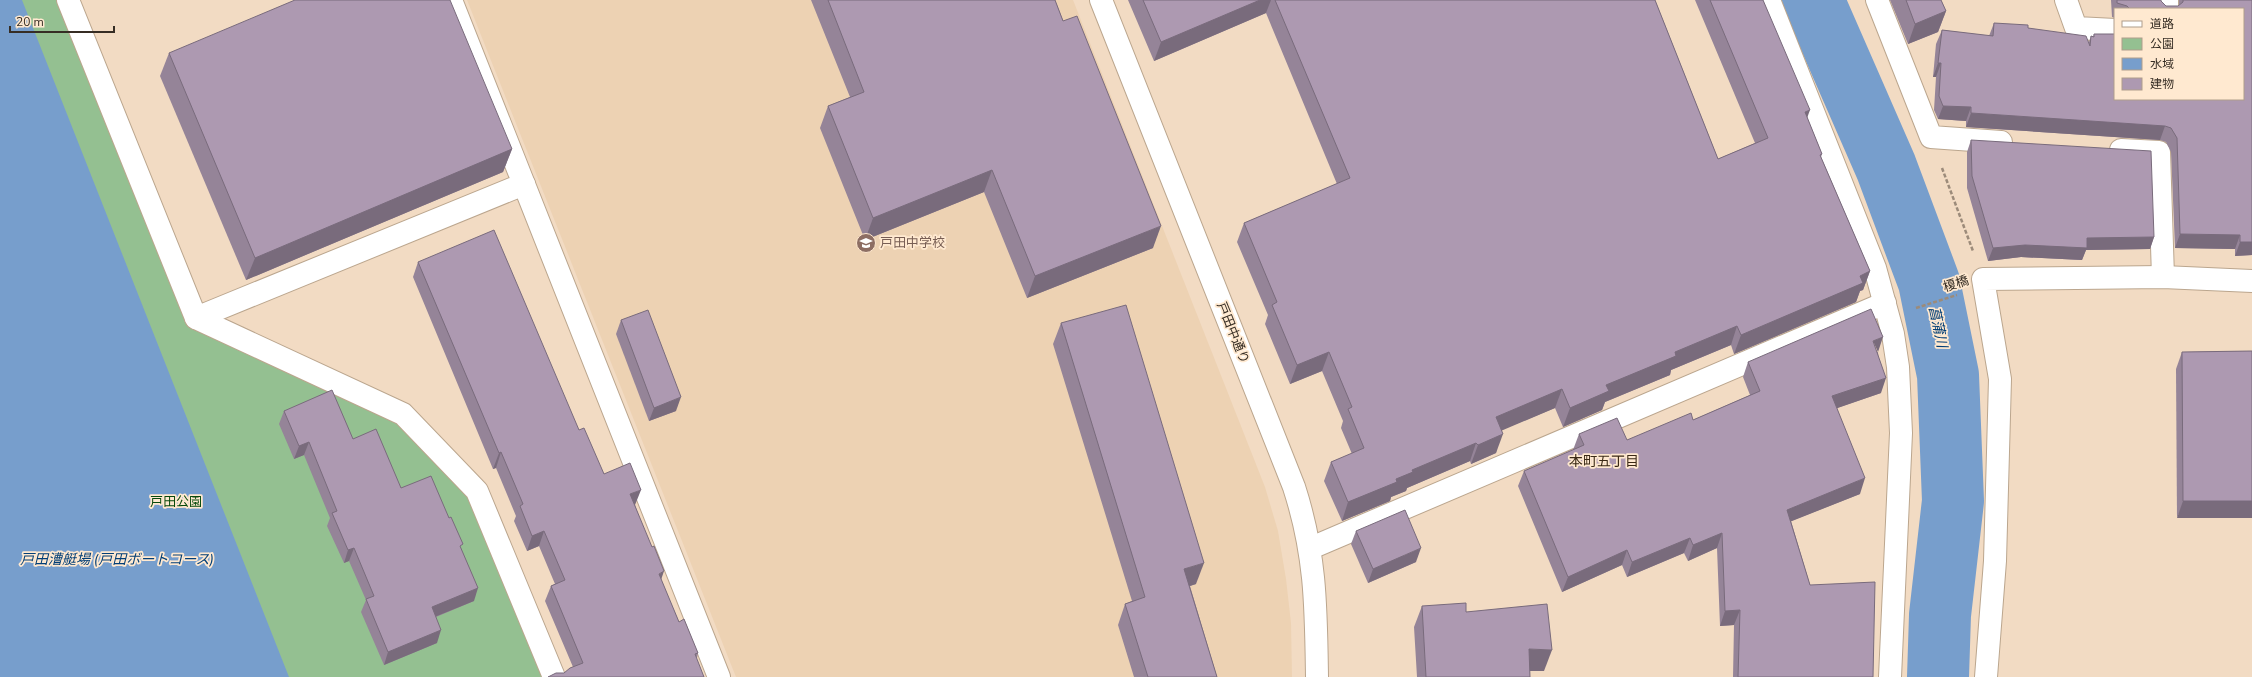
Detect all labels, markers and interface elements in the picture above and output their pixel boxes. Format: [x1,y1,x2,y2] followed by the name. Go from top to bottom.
[10,8,114,34] scale bar
[2114,8,2244,100] legend
[16,14,44,30] text: 20 m
[2150,16,2174,32] text: 道路
[2150,36,2174,52] text: 公園
[2150,56,2174,72] text: 水域
[2150,76,2174,92] text: 建物
[855,232,877,254] school or university icon: 戸田中学校
[880,234,945,252] place label: 戸田中学校
[1941,271,1971,297] street label: 榎橋
[1212,299,1254,367] street label: 戸田中通り
[1924,304,1952,351] water label: 菖蒲川
[1569,452,1639,471] district label: 本町五丁目
[150,493,202,511] park label: 戸田公園
[20,550,214,569] water label: 戸田漕艇場 (戸田ボートコース)

